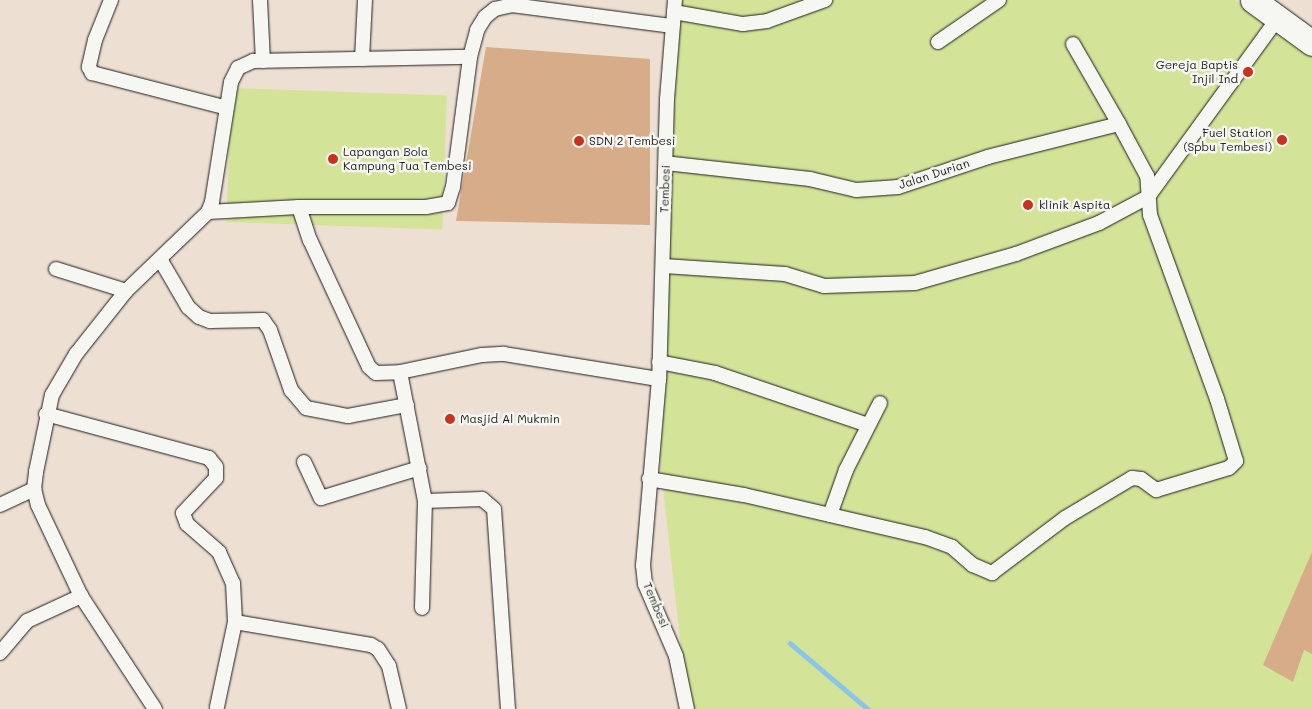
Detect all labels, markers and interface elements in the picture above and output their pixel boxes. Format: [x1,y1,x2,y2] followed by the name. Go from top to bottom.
[1156,58,1238,86] place label: Gereja Baptis Injil Ind
[1242,66,1254,78] marker: Gereja Baptis Injil Ind
[1183,126,1272,154] place label: Fuel Station (Spbu Tembesi)
[589,134,675,148] place label: SDN 2 Tembesi
[1276,134,1288,146] marker: Fuel Station (Spbu Tembesi)
[573,135,585,147] marker: SDN 2 Tembesi
[343,145,472,173] place label: Lapangan Bola Kampung Tua Tembesi
[327,153,339,165] marker: Lapangan Bola Kampung Tua Tembesi
[897,156,971,192] street label: Jalan Durian
[657,165,673,213] street label: Tembesi
[1021,198,1035,212] marker: klinik Aspita
[1039,198,1111,212] place label: klinik Aspita
[460,412,560,426] place label: Masjid Al Mukmin
[444,413,456,425] marker: Masjid Al Mukmin
[640,580,672,630] street label: Tembesi

